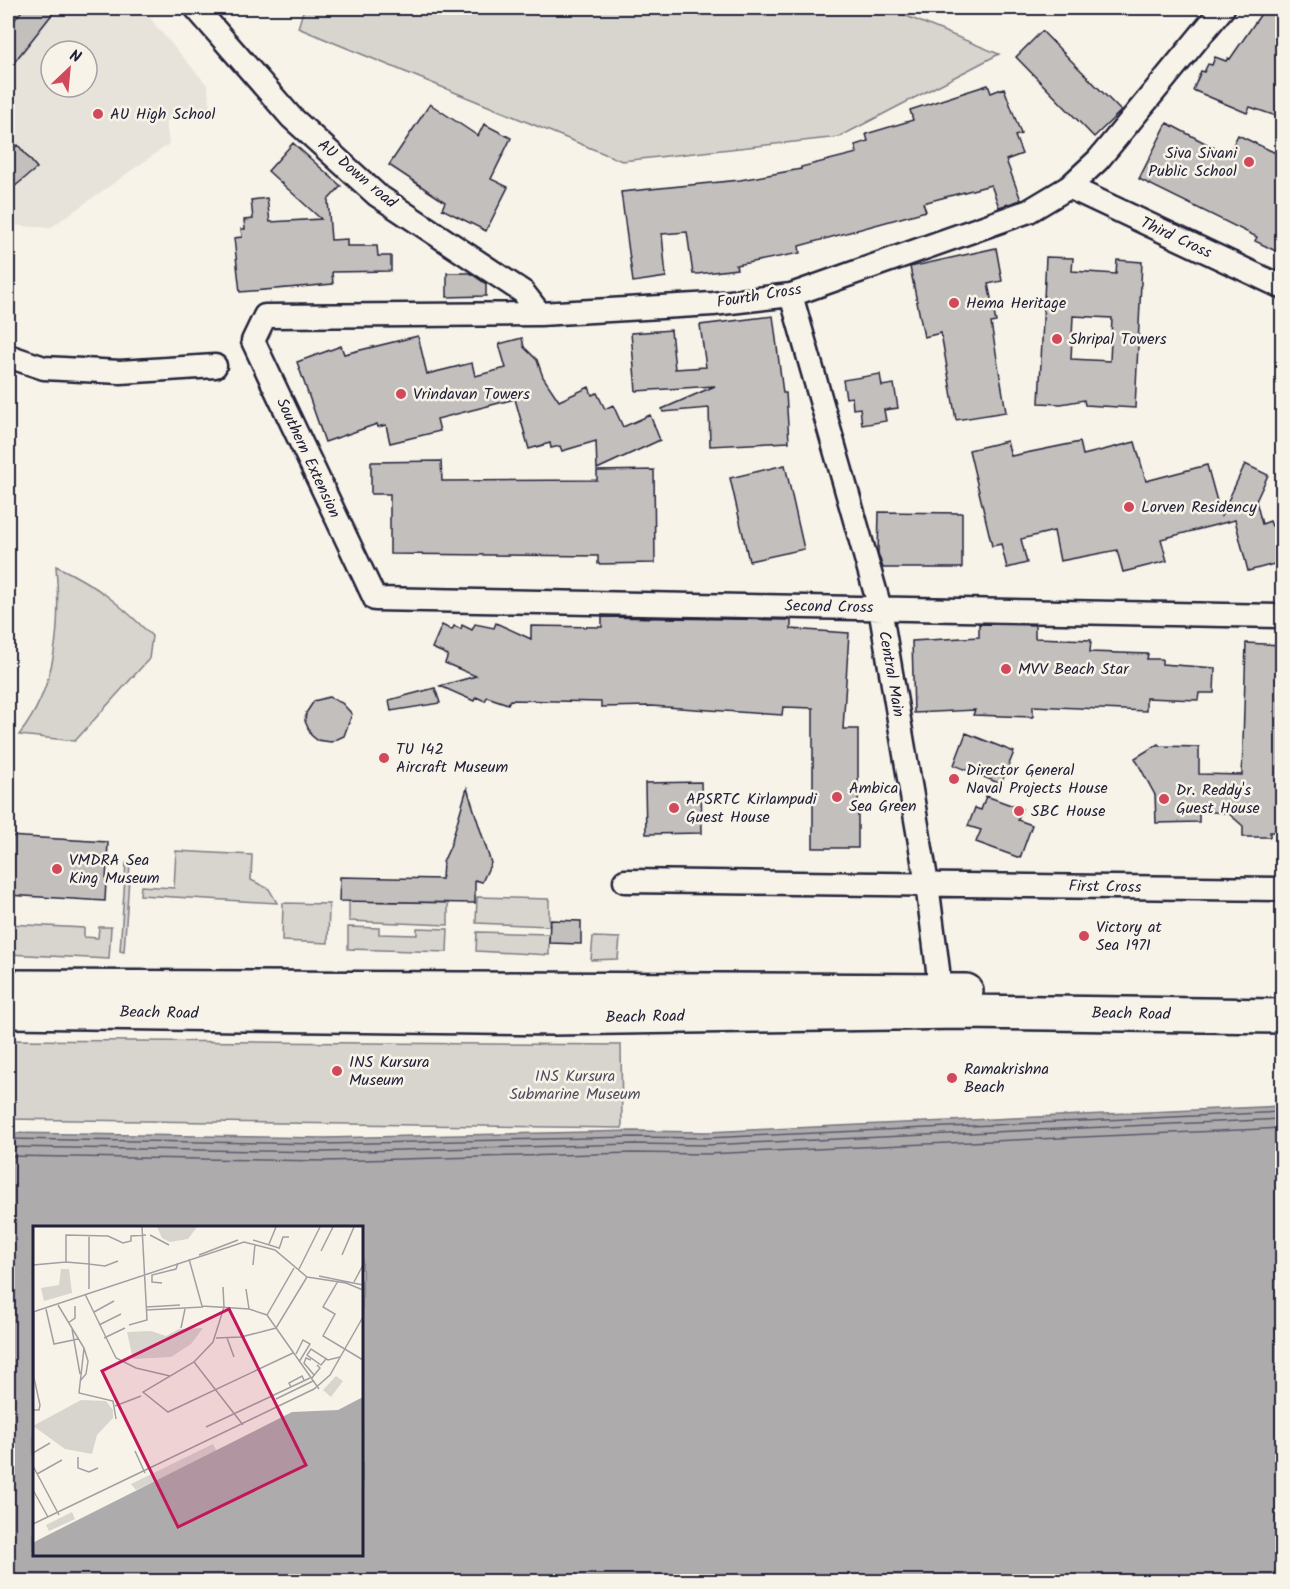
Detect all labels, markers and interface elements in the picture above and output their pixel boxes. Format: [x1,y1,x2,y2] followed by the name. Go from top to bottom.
[39,39,99,99] north arrow
[65,43,85,70] text: N
[110,102,216,127] place label: AU High School
[91,107,105,121] marker: AU High School
[312,133,403,215] street label: AU Down road
[1148,141,1238,184] place label: Siva Sivani Public School
[1242,155,1256,169] marker: Siva Sivani Public School
[1136,211,1216,266] street label: Third Cross
[715,277,803,315] street label: Fourth Cross
[966,291,1066,316] place label: Hema Heritage
[947,296,961,310] marker: Hema Heritage
[1069,327,1167,352] place label: Shripal Towers
[1050,332,1064,346] marker: Shripal Towers
[413,382,530,407] place label: Vrindavan Towers
[394,387,408,401] marker: Vrindavan Towers
[269,394,347,522] street label: Southern Extension
[1141,495,1257,520] place label: Lorven Residency
[1122,500,1136,514] marker: Lorven Residency
[784,594,874,620] street label: Second Cross
[871,629,911,719] street label: Central Main
[1018,657,1130,682] place label: MVV Beach Star
[999,662,1013,676] marker: MVV Beach Star
[396,737,508,780] place label: TU 142 Aircraft Museum
[377,751,391,765] marker: TU 142 Aircraft Museum
[966,758,1108,801] place label: Director General Naval Projects House
[947,772,961,786] marker: Director General Naval Projects House
[849,776,917,819] place label: Ambica Sea Green
[1176,778,1260,821] place label: Dr. Reddy's Guest House
[686,787,818,830] place label: APSRTC Kirlampudi Guest House
[830,790,844,804] marker: Ambica Sea Green
[1157,792,1171,806] marker: Dr. Reddy's Guest House
[1031,799,1105,824] place label: SBC House
[667,801,681,815] marker: APSRTC Kirlampudi Guest House
[1012,804,1026,818] marker: SBC House
[69,848,160,891] place label: VMDRA Sea King Museum
[50,862,64,876] marker: VMDRA Sea King Museum
[1068,874,1142,900] street label: First Cross
[1096,915,1163,958] place label: Victory at Sea 1971
[1077,929,1091,943] marker: Victory at Sea 1971
[119,1000,200,1026] street label: Beach Road
[1091,1001,1172,1027] street label: Beach Road
[605,1004,686,1030] street label: Beach Road
[349,1050,429,1093] place label: INS Kursura Museum
[964,1057,1049,1100] place label: Ramakrishna Beach
[330,1064,344,1078] marker: INS Kursura Museum
[510,1064,641,1107] park label: INS Kursura Submarine Museum
[945,1071,959,1085] marker: Ramakrishna Beach
[33,1226,363,1556] inset map

